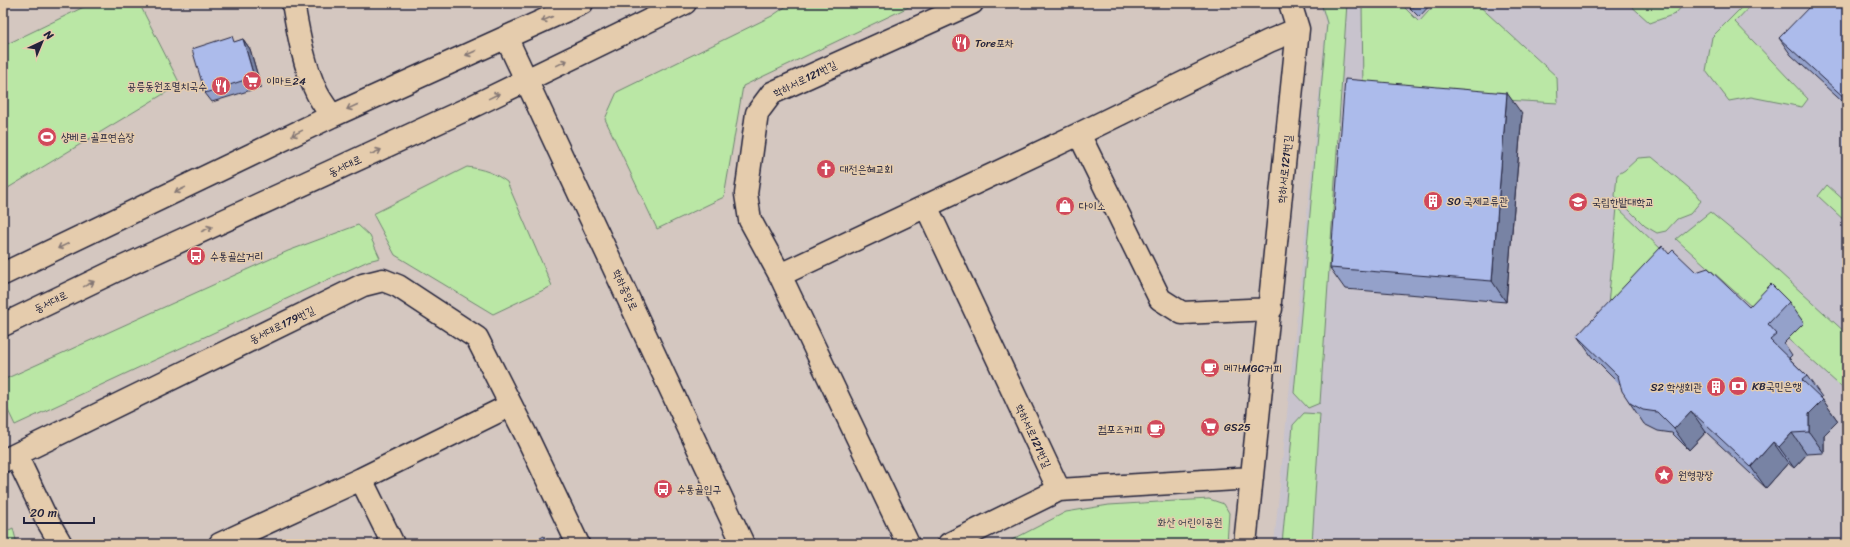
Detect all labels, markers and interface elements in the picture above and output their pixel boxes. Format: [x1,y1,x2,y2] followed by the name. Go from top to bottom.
[541,16,553,23] one-way arrow
[22,22,62,62] north arrow
[39,25,58,45] text: N
[950,32,972,54] restaurant icon: Tore포차
[975,34,1014,53] place label: Tore포차
[465,50,477,57] one-way arrow
[770,55,840,103] street label: 학하서로121번길
[556,59,568,66] one-way arrow
[241,70,263,92] supermarket icon: 이마트24
[266,72,306,91] place label: 이마트24
[210,75,232,97] restaurant icon: 공릉동원조멸치국수
[127,77,207,96] place label: 공릉동원조멸치국수
[487,92,499,100] one-way arrow
[347,104,359,111] one-way arrow
[36,126,58,148] sports icon: 샹베르 골프연습장
[61,128,135,147] place label: 샹베르 골프연습장
[291,130,303,137] one-way arrow
[1272,134,1298,204] street label: 학하서로121번길
[369,148,381,155] one-way arrow
[325,150,365,182] street label: 동서대로
[815,158,837,180] church icon: 대전은혜교회
[840,160,893,179] place label: 대전은혜교회
[174,186,186,194] one-way arrow
[1422,190,1444,212] building icon: S0 국제교류관
[1567,191,1589,213] school or university icon: 국립한밭대학교
[1447,192,1508,211] place label: S0 국제교류관
[1592,193,1654,212] place label: 국립한밭대학교
[1054,195,1076,217] shop icon: 다이소
[1079,197,1106,216] place label: 다이소
[200,225,212,232] one-way arrow
[57,243,69,250] one-way arrow
[185,245,207,267] bus stop icon: 수통골삼거리
[210,247,263,266] place label: 수통골삼거리
[607,266,643,314] street label: 학하중앙로
[82,280,94,287] one-way arrow
[31,286,71,318] street label: 동서대로
[246,301,318,349] street label: 동서대로179번길
[1199,357,1221,379] cafe icon: 메가MGC커피
[1224,359,1282,378] place label: 메가MGC커피
[1727,375,1749,397] bank icon: KB국민은행
[1705,376,1727,398] building icon: S2 학생회관
[1752,377,1801,396] place label: KB국민은행
[1650,378,1702,397] place label: S2 학생회관
[1010,401,1056,471] street label: 학하서로121번길
[1199,416,1221,438] supermarket icon: GS25
[1145,418,1167,440] cafe icon: 컴포즈커피
[1224,418,1251,437] place label: GS25
[1098,420,1142,439] place label: 컴포즈커피
[1653,464,1675,486] place icon: 원형광장
[1678,466,1714,485] place label: 원형광장
[652,478,674,500] bus stop icon: 수통골입구
[677,480,721,499] place label: 수통골입구
[24,499,94,525] scale bar
[30,502,57,524] text: 20 m
[1158,513,1223,532] park label: 화산 어린이공원

